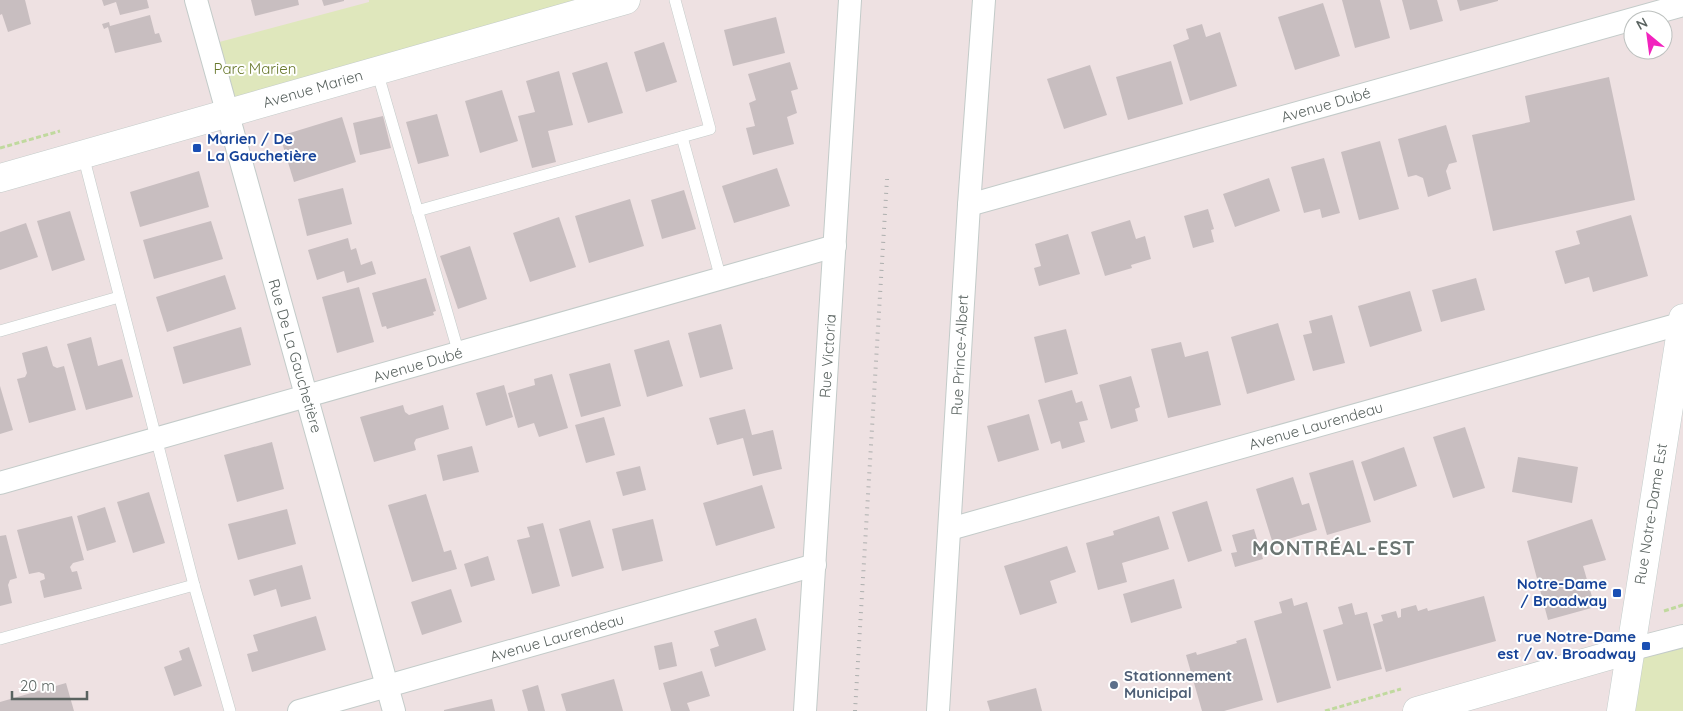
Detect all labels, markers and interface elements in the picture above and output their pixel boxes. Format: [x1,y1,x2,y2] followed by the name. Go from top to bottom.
[1623,10,1673,60] north arrow
[1633,13,1651,34] text: N
[214,59,296,78] park label: Parc Marien
[261,65,365,112] street label: Avenue Marien
[1279,83,1373,126] street label: Avenue Dubé
[207,129,317,165] place label: Marien / De La Gauchetière
[191,142,203,154] marker: Marien / De La Gauchetière
[264,277,327,435] street label: Rue De La Gauchetière
[947,294,972,416] street label: Rue Prince-Albert
[815,313,840,399] street label: Rue Victoria
[371,343,465,386] street label: Avenue Dubé
[1247,397,1385,454] street label: Avenue Laurendeau
[1630,442,1671,586] street label: Rue Notre-Dame Est
[1252,535,1416,560] district label: MONTRÉAL-EST
[1517,574,1607,610] place label: Notre-Dame / Broadway
[1611,587,1623,599] marker: Notre-Dame / Broadway
[488,609,626,666] street label: Avenue Laurendeau
[1497,627,1636,663] place label: rue Notre-Dame est / av. Broadway
[1640,640,1652,652] marker: rue Notre-Dame est / av. Broadway
[1124,666,1232,702] place label: Stationnement Municipal
[12,668,88,700] scale bar
[20,676,55,695] text: 20 m
[1108,679,1120,691] marker: Stationnement Municipal

